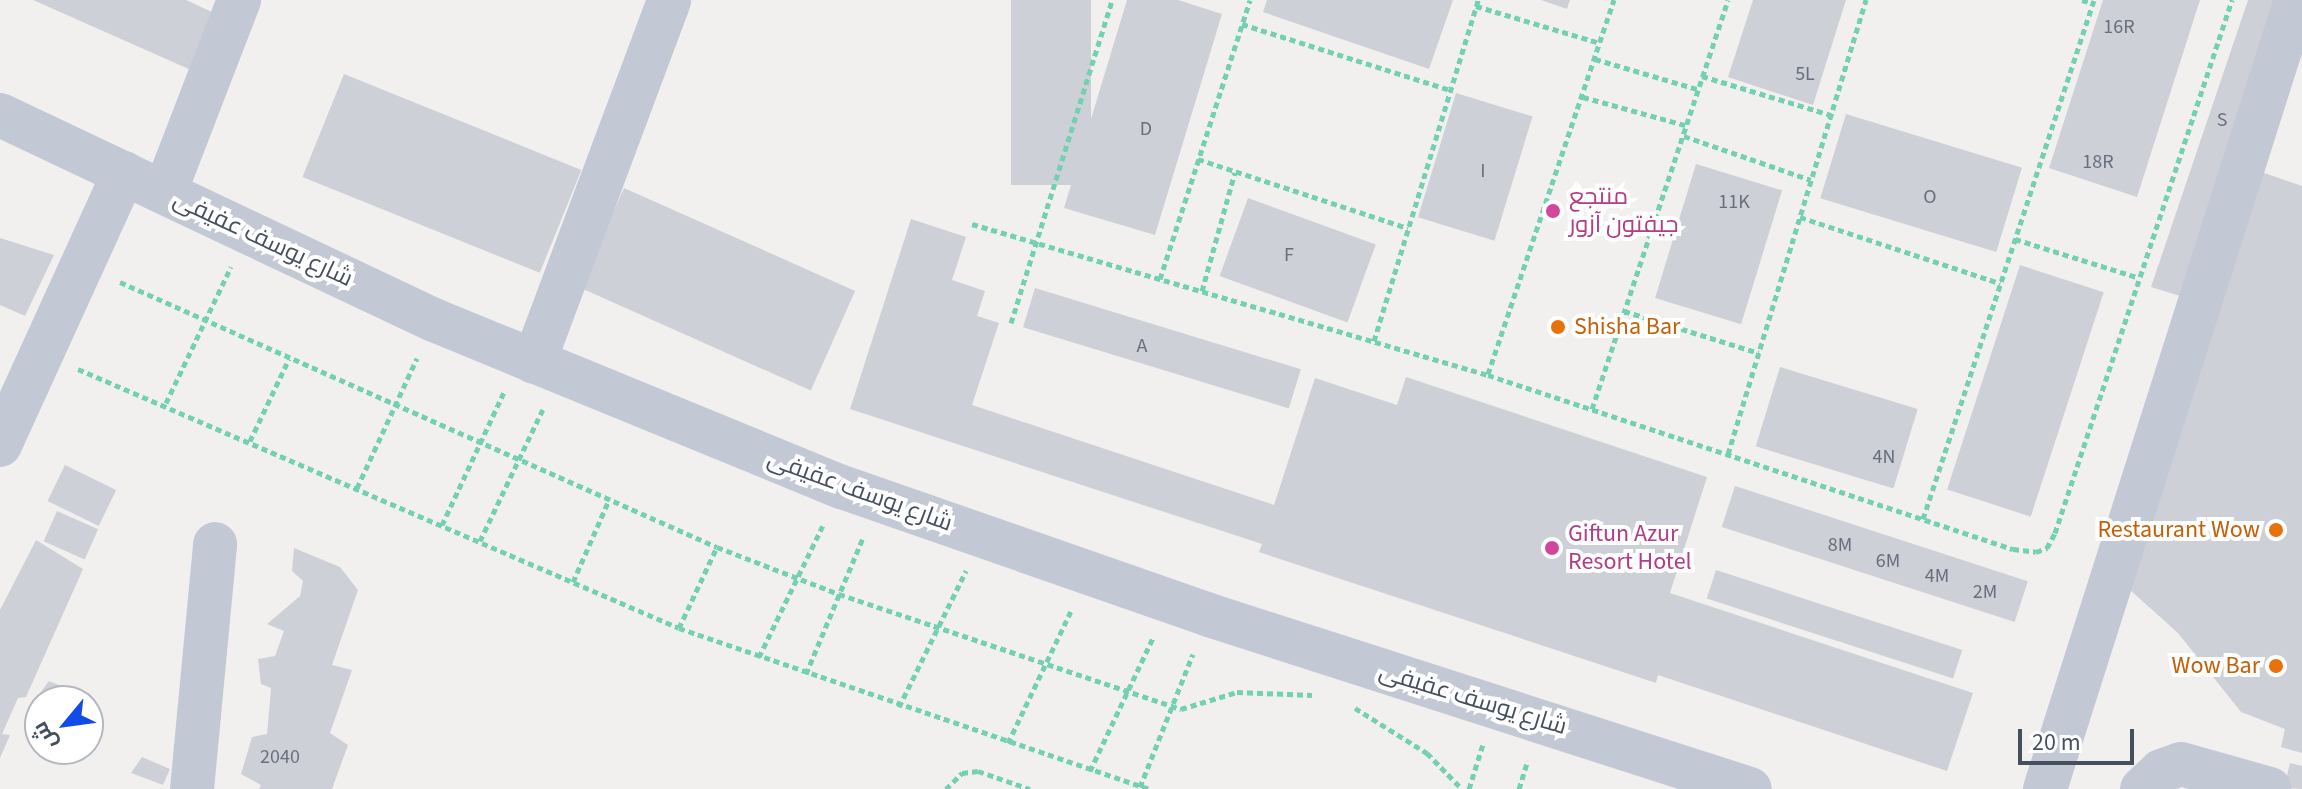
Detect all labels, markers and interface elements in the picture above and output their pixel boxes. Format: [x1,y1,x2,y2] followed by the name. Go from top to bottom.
[2103,15,2135,39] house number: 16R
[1795,62,1815,86] house number: 5L
[2217,108,2227,132] house number: S
[1140,117,1152,141] house number: D
[2082,150,2114,174] house number: 18R
[1480,159,1486,183] house number: I
[1569,183,1679,239] place label: منتجع جيفتون آزور
[169,185,357,293] street label: شارع يوسف عفيفى
[1923,185,1937,209] house number: O
[1718,190,1750,214] house number: 11K
[1544,202,1562,220] marker: منتجع جيفتون آزور
[1284,243,1294,267] house number: F
[1574,313,1680,341] place label: Shisha Bar
[1549,318,1567,336] marker: Shisha Bar
[1137,334,1147,358] house number: A
[764,444,956,538] street label: شارع يوسف عفيفى
[1873,445,1895,469] house number: 4N
[2097,516,2260,544] place label: Restaurant Wow
[1568,520,1692,576] place label: Giftun Azur Resort Hotel
[2267,521,2285,539] marker: Restaurant Wow
[1828,533,1852,557] house number: 8M
[1543,539,1561,557] marker: Giftun Azur Resort Hotel
[1876,549,1900,573] house number: 6M
[1925,564,1949,588] house number: 4M
[1973,580,1997,604] house number: 2M
[2172,652,2260,680] place label: Wow Bar
[1376,657,1570,741] street label: شارع يوسف عفيفى
[2267,657,2285,675] marker: Wow Bar
[24,685,104,765] north arrow
[2022,713,2138,763] scale bar
[24,716,66,756] text: ش
[2032,725,2081,760] text: 20 m
[260,745,300,769] house number: 2040

